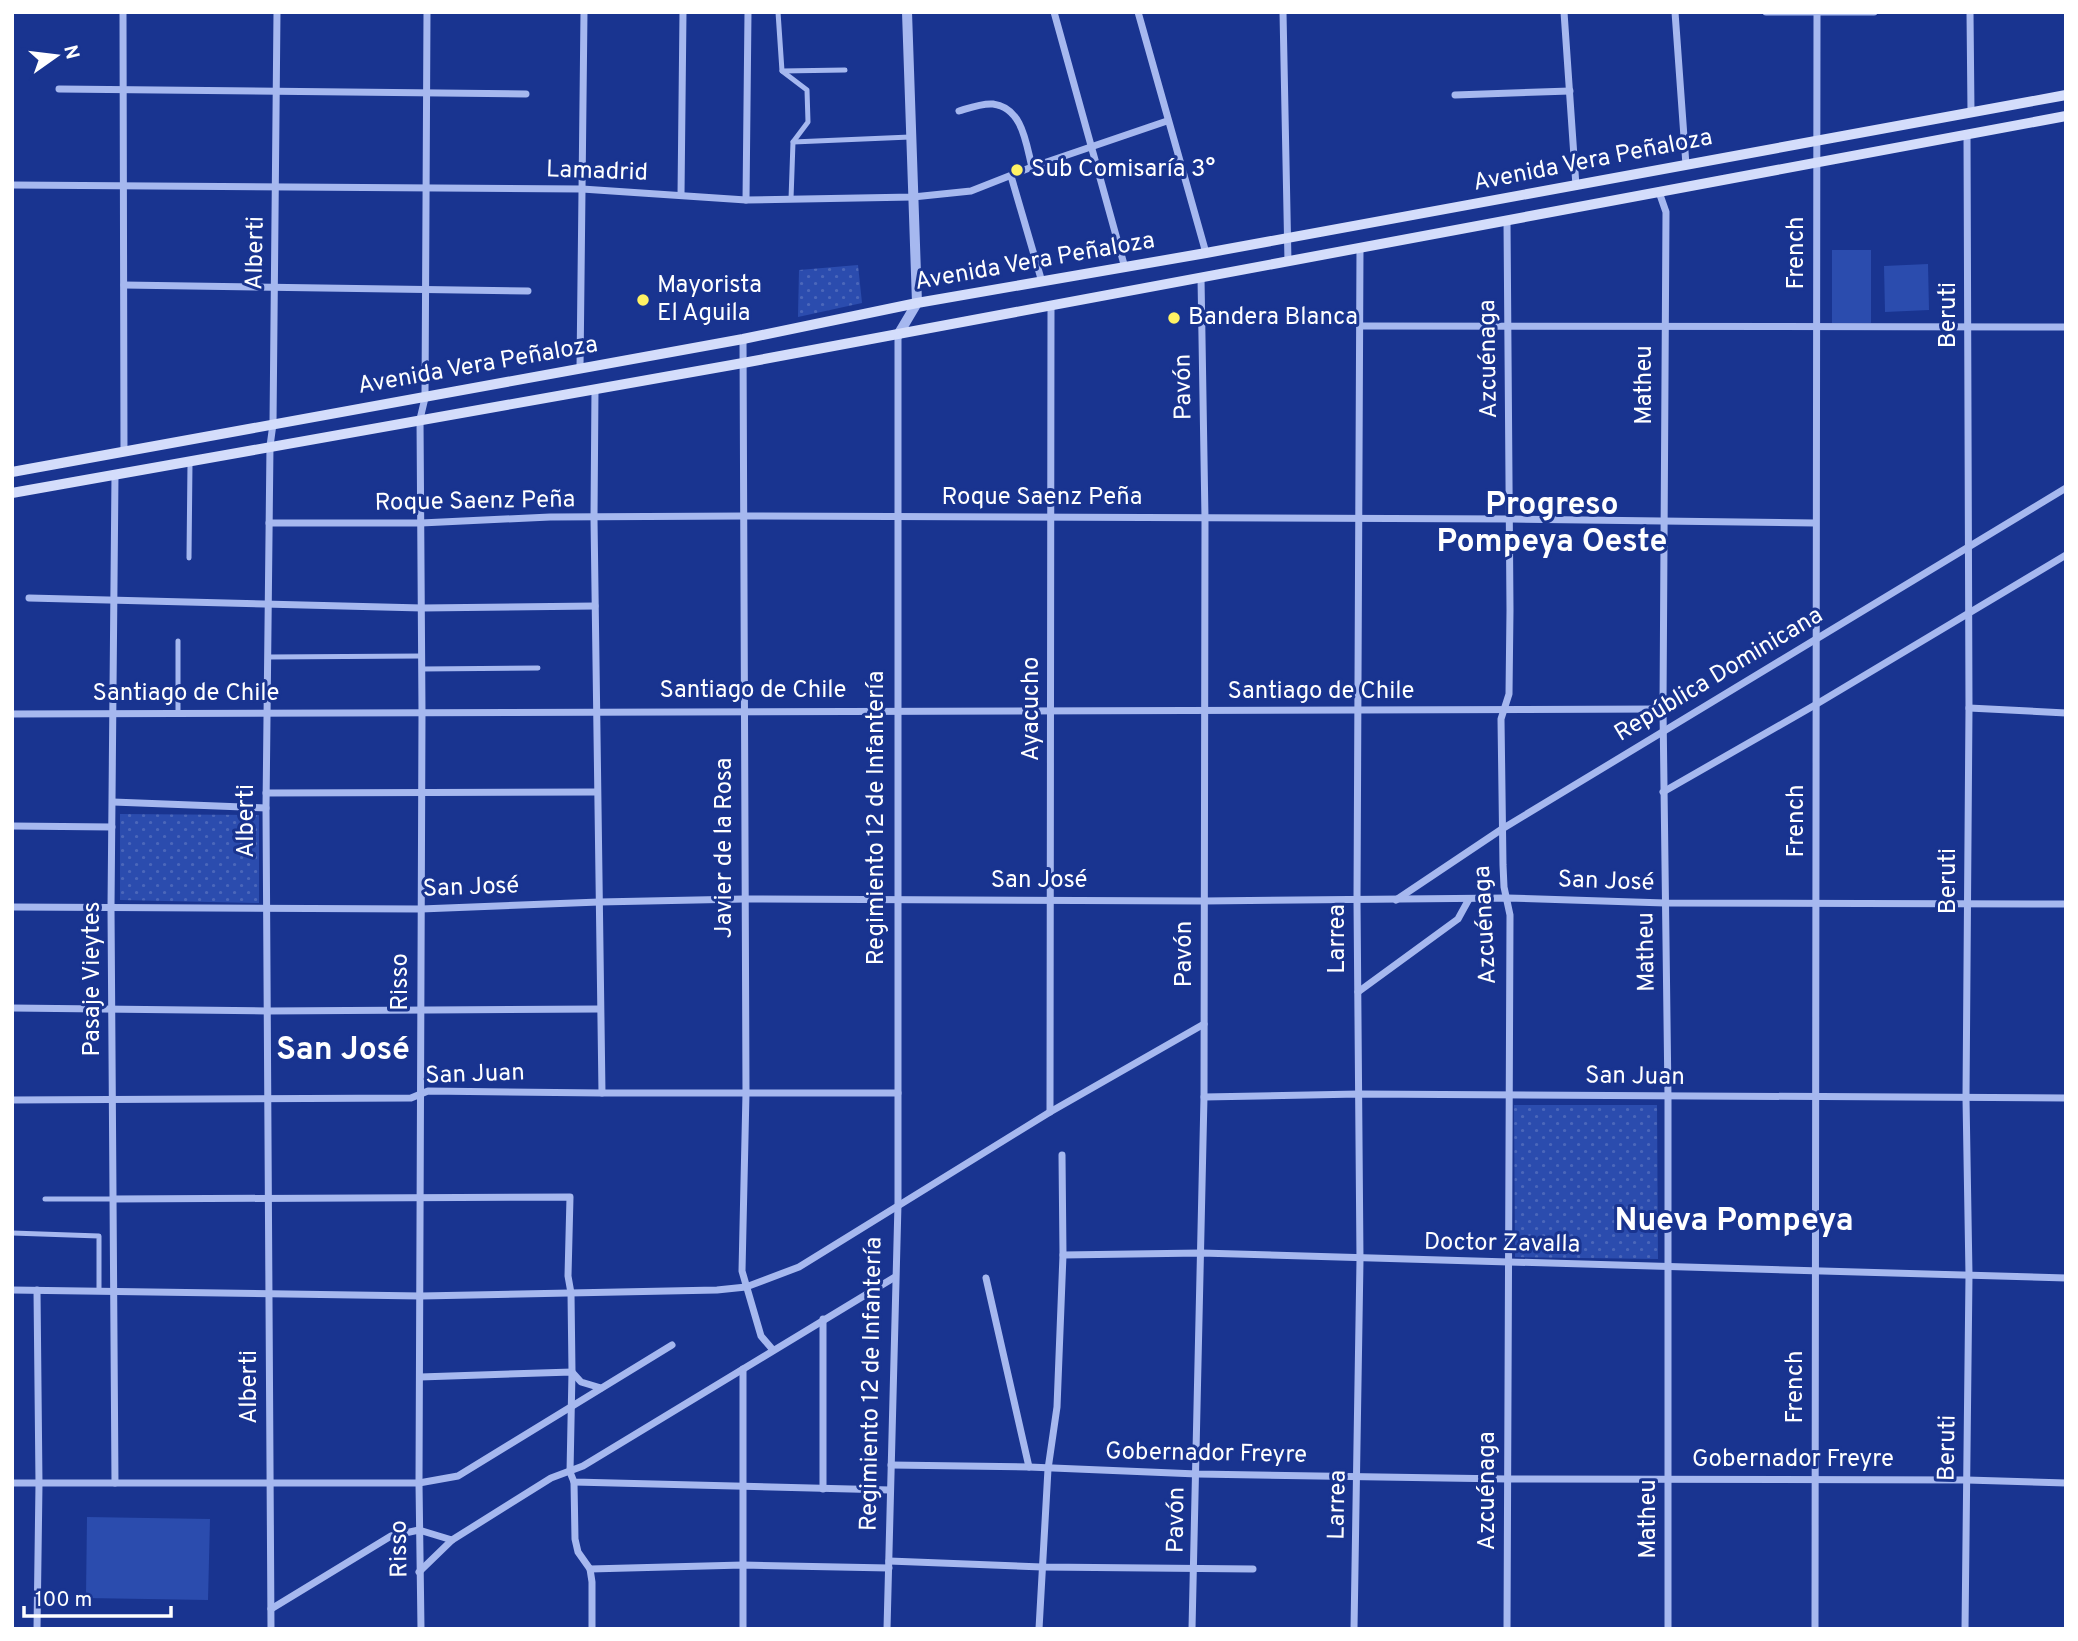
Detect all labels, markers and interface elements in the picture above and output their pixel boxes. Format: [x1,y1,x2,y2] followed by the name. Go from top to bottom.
[21,21,91,91] north arrow
[57,43,84,62] text: N
[1471,123,1715,199] street label: Avenida Vera Peñaloza
[545,155,649,189] street label: Lamadrid
[1031,155,1215,185] place label: Sub Comisaría 3°
[1009,162,1025,178] marker: Sub Comisaría 3°
[240,216,272,290] street label: Alberti
[1782,217,1812,289] street label: French
[913,226,1157,298] street label: Avenida Vera Peñaloza
[657,271,762,329] place label: Mayorista El Aguila
[1934,282,1964,348] street label: Beruti
[635,292,651,308] marker: Mayorista El Aguila
[1473,299,1505,419] street label: Azcuénaga
[1188,303,1358,333] place label: Bandera Blanca
[1166,310,1182,326] marker: Bandera Blanca
[356,330,600,402] street label: Avenida Vera Peñaloza
[1630,345,1660,425] street label: Matheu
[1168,354,1200,420] street label: Pavón
[942,483,1142,513] street label: Roque Saenz Peña
[374,485,576,519] street label: Roque Saenz Peña
[1437,486,1667,563] district label: Progreso Pompeya Oeste
[1609,601,1829,749] street label: República Dominicana
[1017,657,1047,761] street label: Ayacucho
[862,671,892,965] street label: Regimiento 12 de Infantería
[660,676,846,706] street label: Santiago de Chile
[1228,677,1414,707] street label: Santiago de Chile
[93,679,279,709] street label: Santiago de Chile
[710,758,740,938] street label: Javier de la Rosa
[232,784,262,858] street label: Alberti
[1782,785,1812,857] street label: French
[1934,848,1964,914] street label: Beruti
[1468,865,1504,985] street label: Azcuénaga
[1557,865,1655,899] street label: San José
[991,866,1087,896] street label: San José
[422,871,520,905] street label: San José
[78,901,108,1057] street label: Pasaje Vieytes
[1323,904,1353,974] street label: Larrea
[1631,912,1663,992] street label: Matheu
[1170,921,1200,987] street label: Pavón
[386,953,416,1011] street label: Risso
[276,1031,410,1071] district label: San José
[425,1058,525,1092] street label: San Juan
[1585,1061,1685,1093] street label: San Juan
[1615,1202,1854,1242] district label: Nueva Pompeya
[1423,1228,1581,1260] street label: Doctor Zavalla
[854,1236,890,1532] street label: Regimiento 12 de Infantería
[235,1350,265,1424] street label: Alberti
[1781,1351,1811,1423] street label: French
[1932,1415,1964,1481] street label: Beruti
[1473,1431,1503,1551] street label: Azcuénaga
[1105,1437,1307,1471] street label: Gobernador Freyre
[1692,1445,1894,1475] street label: Gobernador Freyre
[1322,1470,1354,1540] street label: Larrea
[1634,1479,1664,1559] street label: Matheu
[1161,1487,1193,1553] street label: Pavón
[384,1520,416,1578] street label: Risso
[24,1574,172,1618] scale bar
[35,1587,92,1614] text: 100 m

